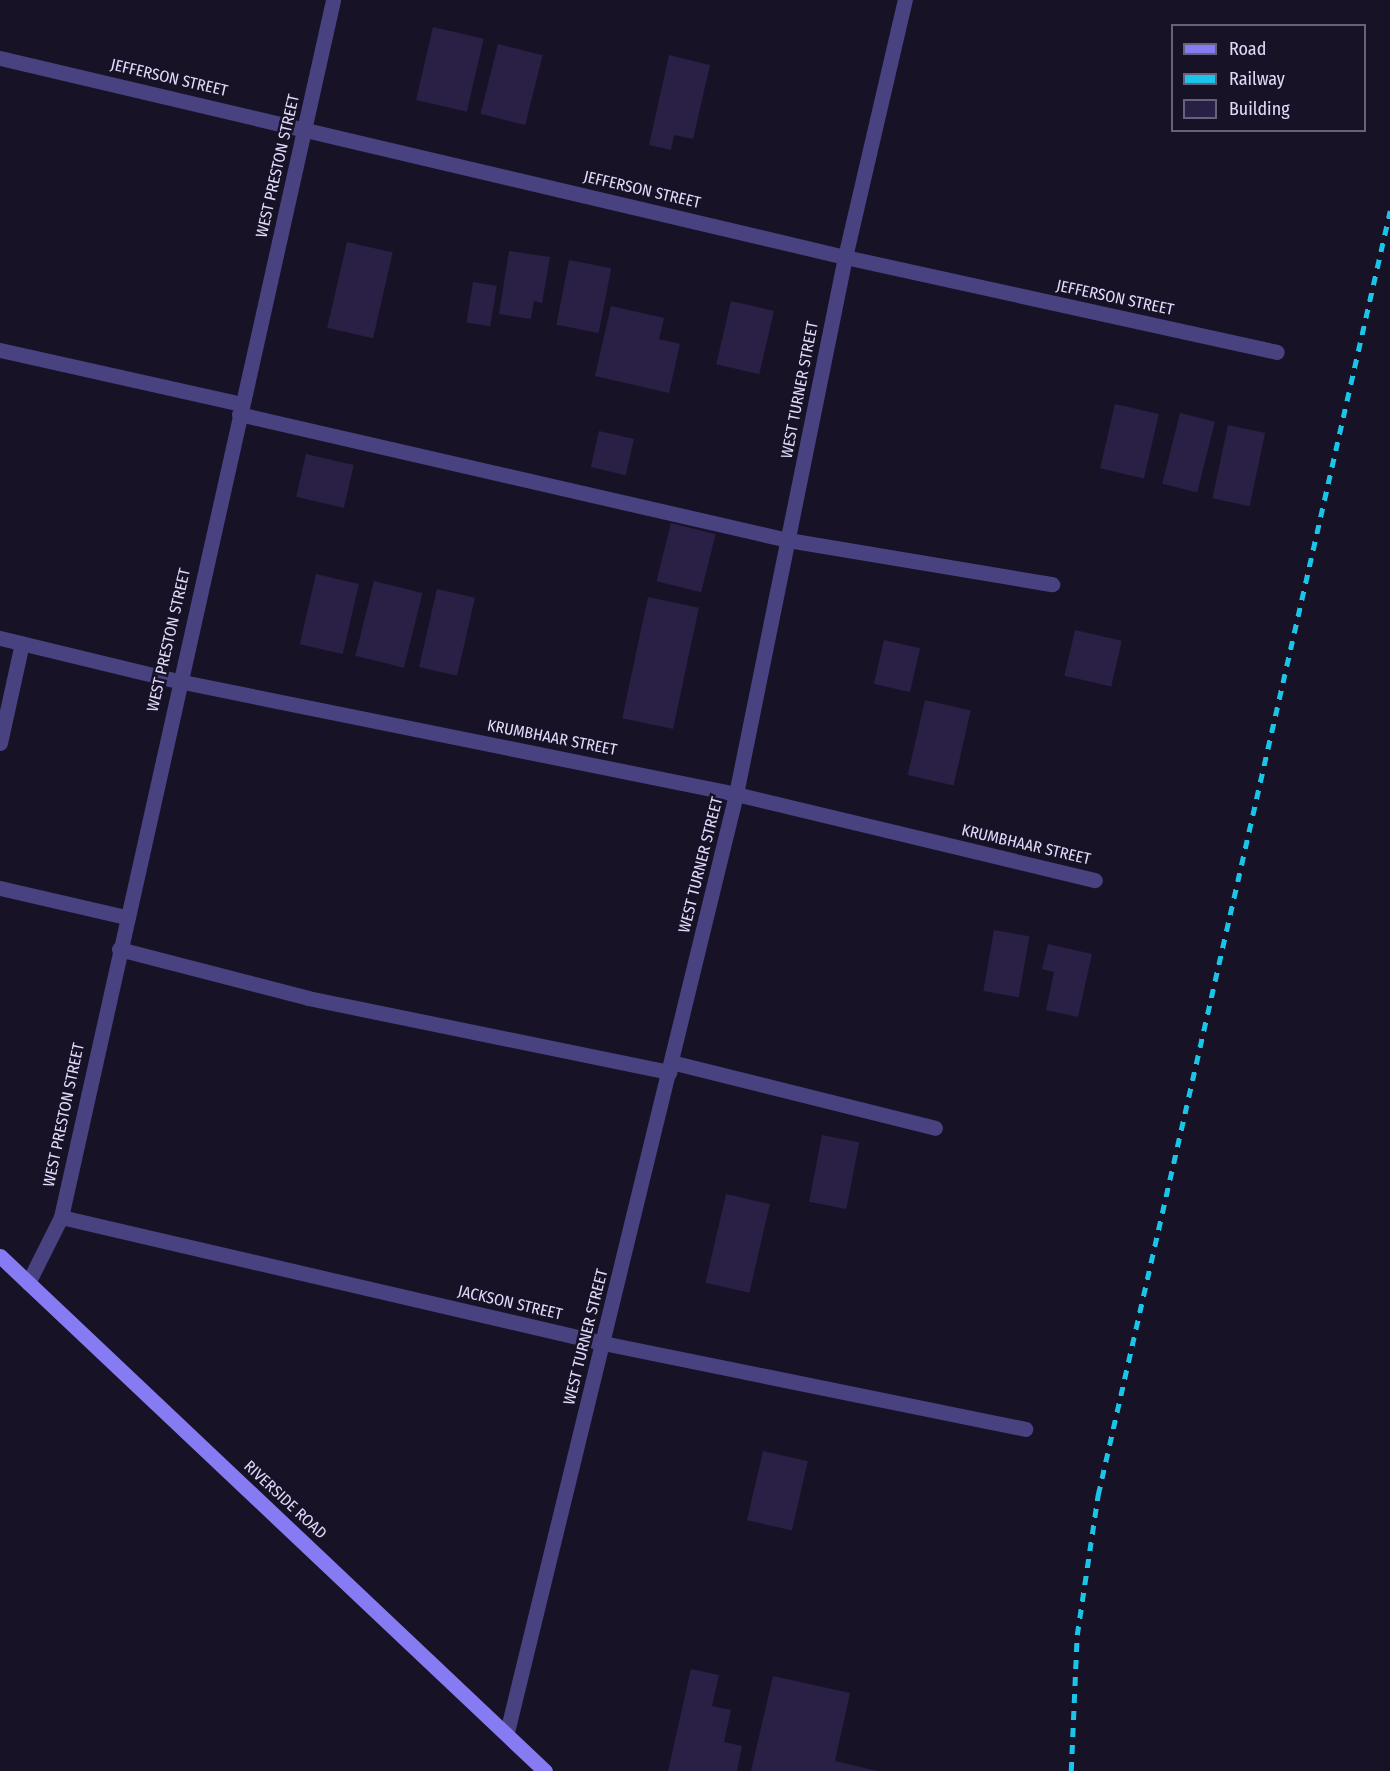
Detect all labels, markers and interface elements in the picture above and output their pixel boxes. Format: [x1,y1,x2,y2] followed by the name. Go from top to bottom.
[1171,24,1366,132] legend
[1229,38,1266,60] text: Road
[109,55,229,101] street label: JEFFERSON STREET
[1229,68,1285,90] text: Railway
[252,92,304,240] street label: WEST PRESTON STREET
[1229,98,1290,120] text: Building
[582,167,702,213] street label: JEFFERSON STREET
[1055,276,1175,320] street label: JEFFERSON STREET
[777,320,823,460] street label: WEST TURNER STREET
[143,566,195,714] street label: WEST PRESTON STREET
[486,716,618,760] street label: KRUMBHAAR STREET
[675,795,727,935] street label: WEST TURNER STREET
[960,821,1092,869] street label: KRUMBHAAR STREET
[39,1041,89,1189] street label: WEST PRESTON STREET
[560,1267,612,1407] street label: WEST TURNER STREET
[456,1282,564,1324] street label: JACKSON STREET
[240,1457,330,1543] street label: RIVERSIDE ROAD

